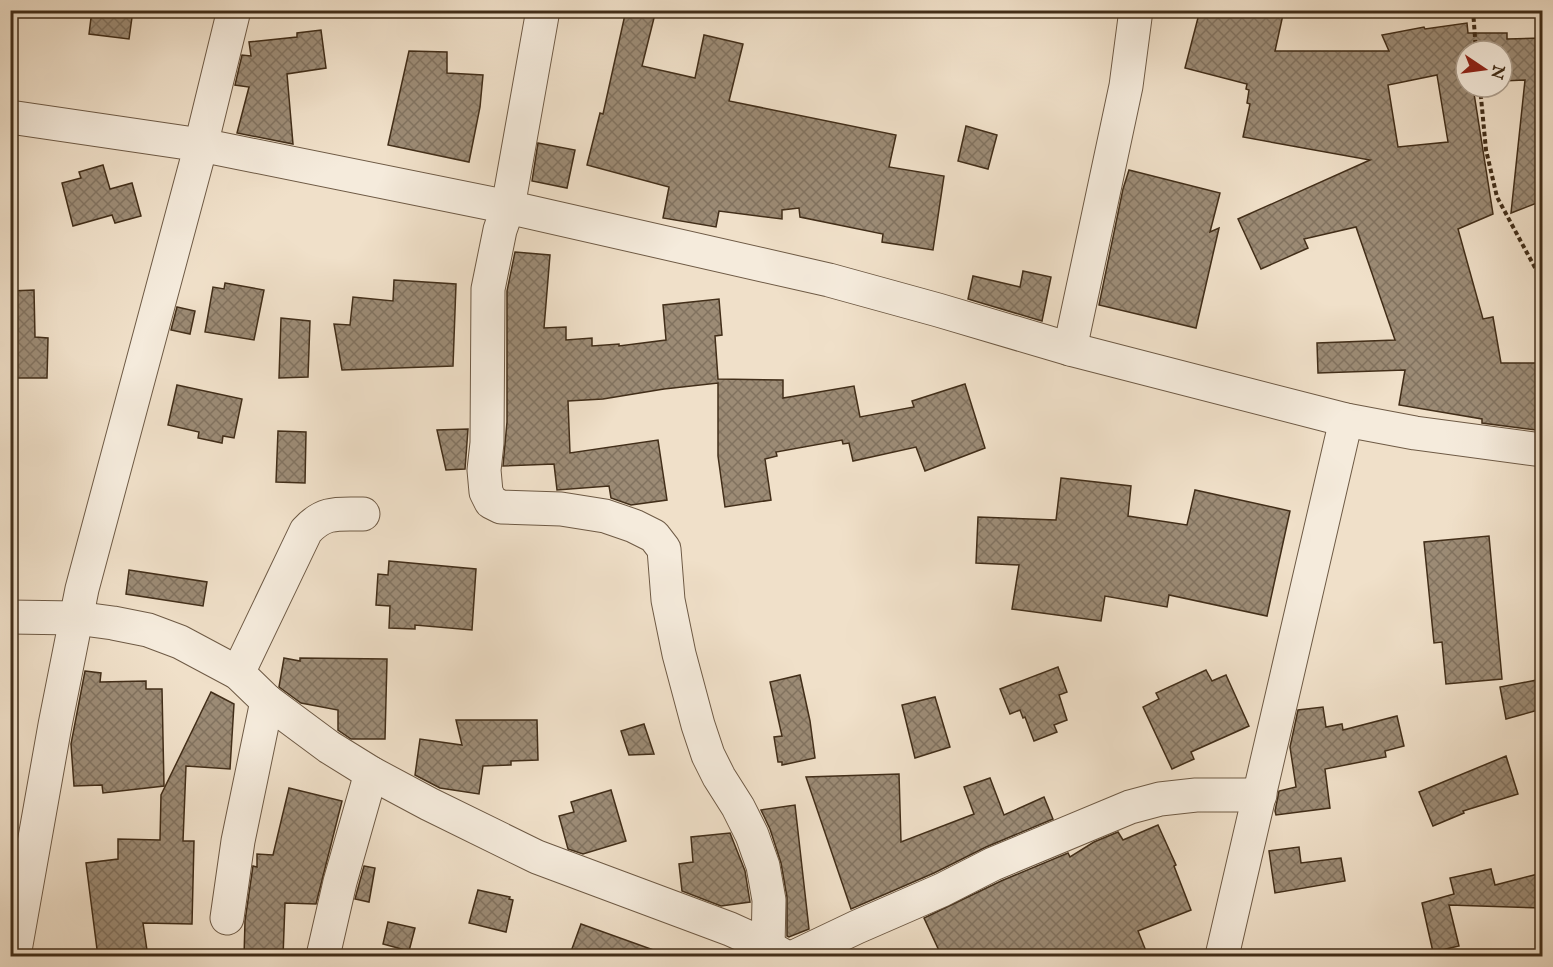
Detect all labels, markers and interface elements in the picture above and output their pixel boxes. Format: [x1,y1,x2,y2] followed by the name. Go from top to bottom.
[1454,39,1514,99] north arrow
[1485,62,1508,81] text: N

